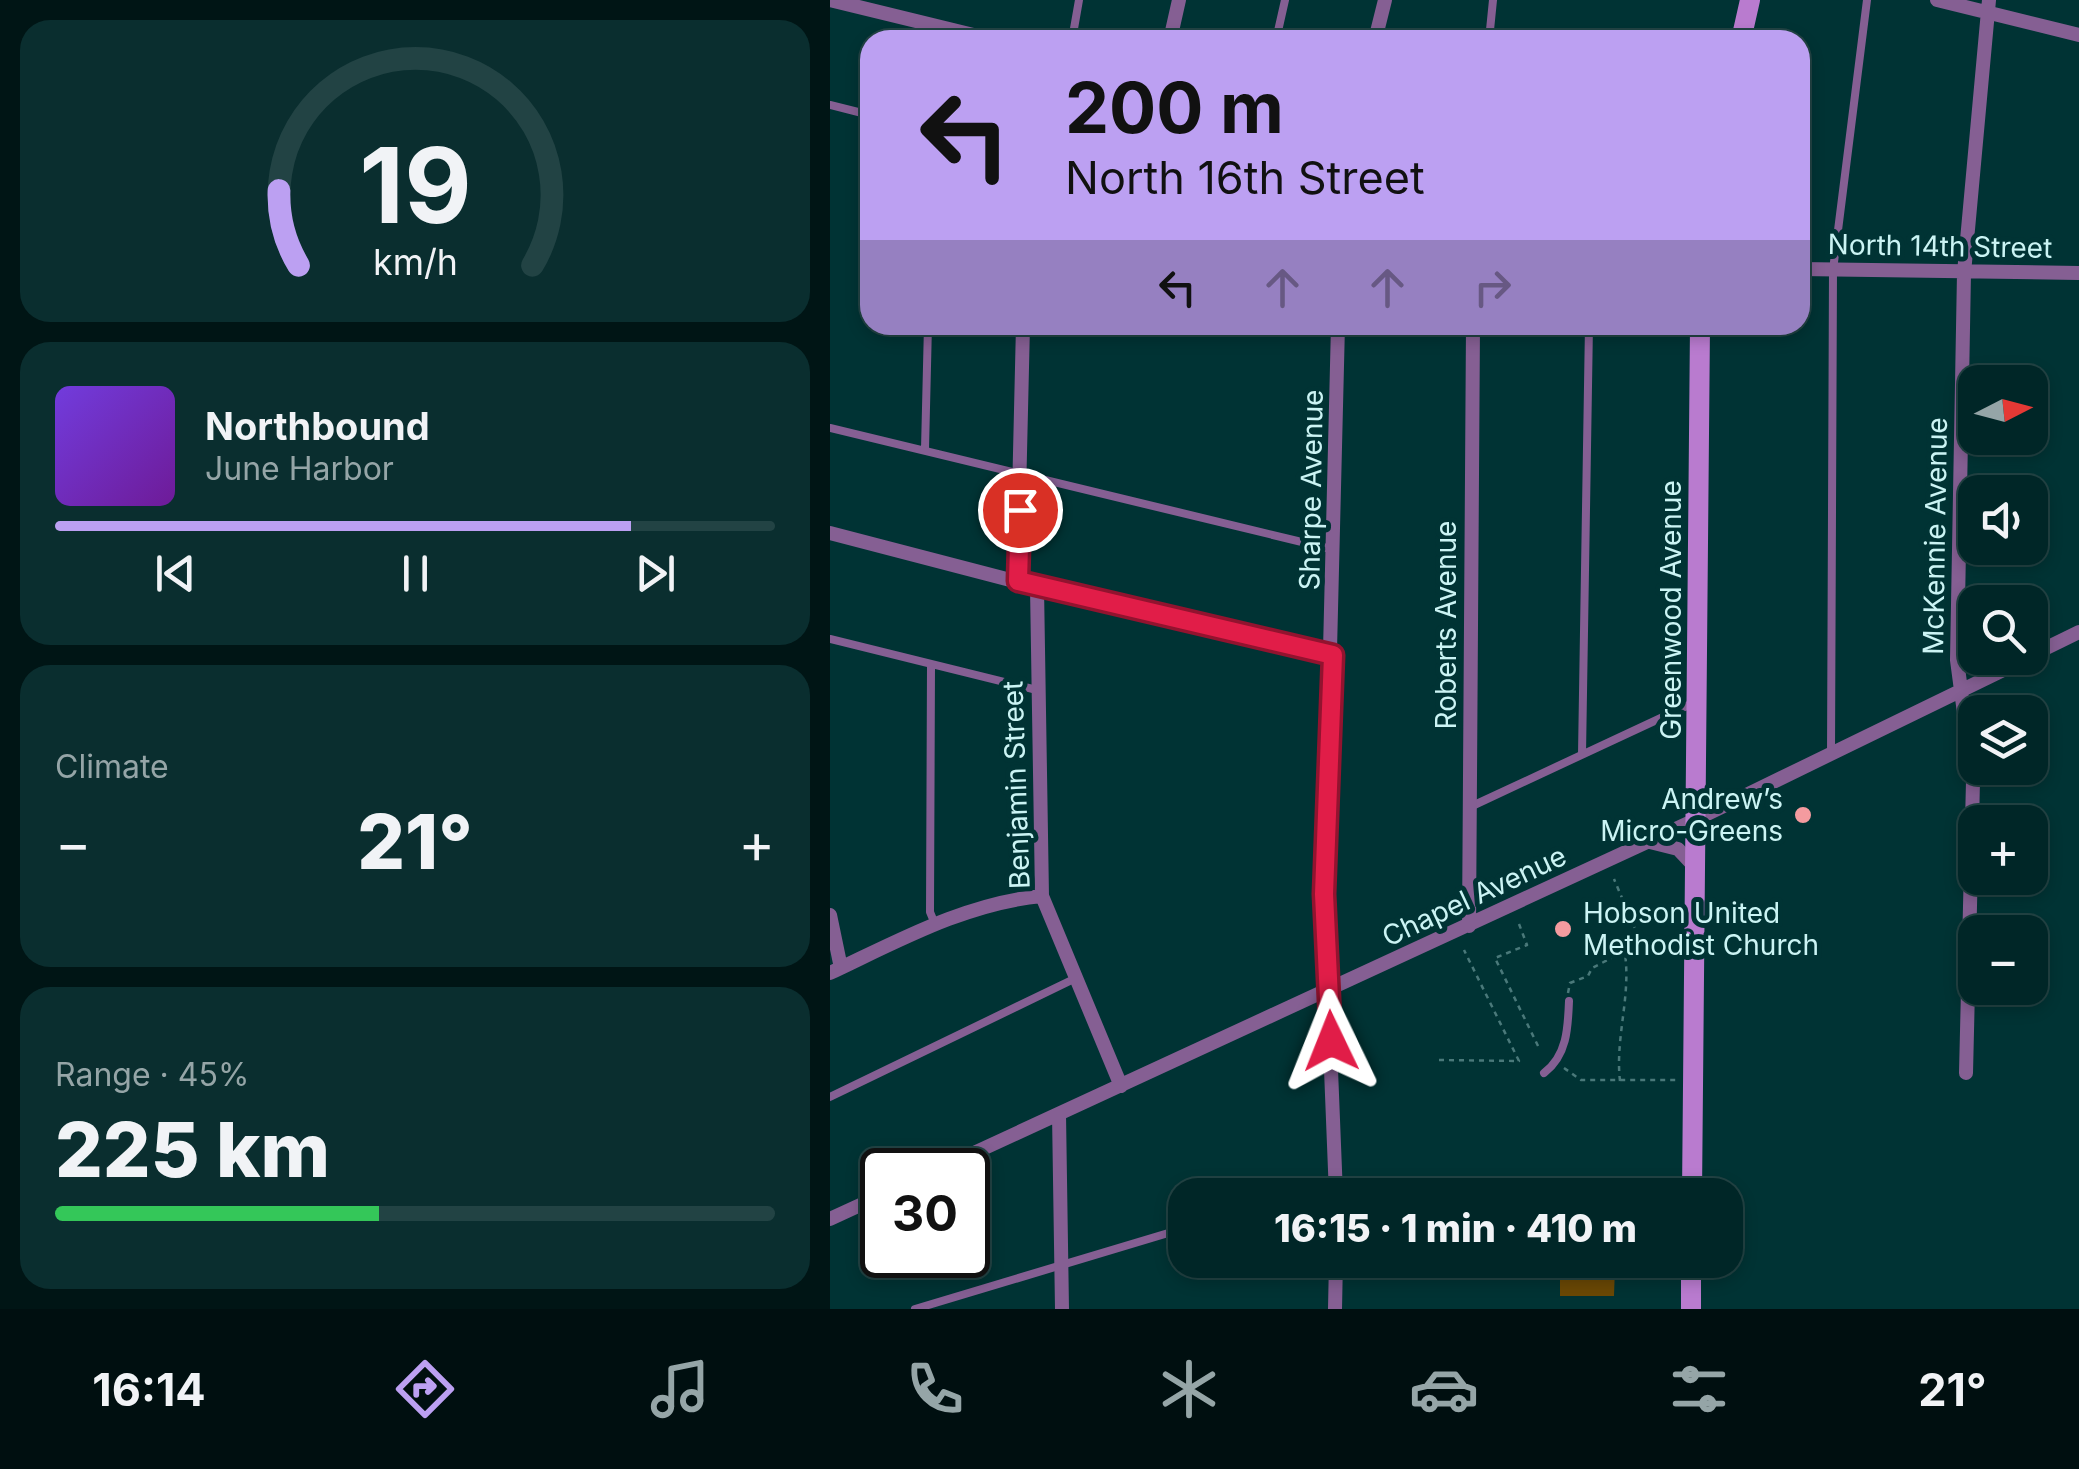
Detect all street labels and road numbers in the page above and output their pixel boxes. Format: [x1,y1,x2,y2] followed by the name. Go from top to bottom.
[1827,227,2053,265] street label: North 14th Street
[1292,389,1330,591] street label: Sharpe Avenue
[1916,417,1954,655] street label: McKennie Avenue
[1654,480,1688,740] street label: Greenwood Avenue
[1429,521,1463,729] street label: Roberts Avenue
[995,680,1037,890] street label: Benjamin Street
[1377,838,1571,954] street label: Chapel Avenue

